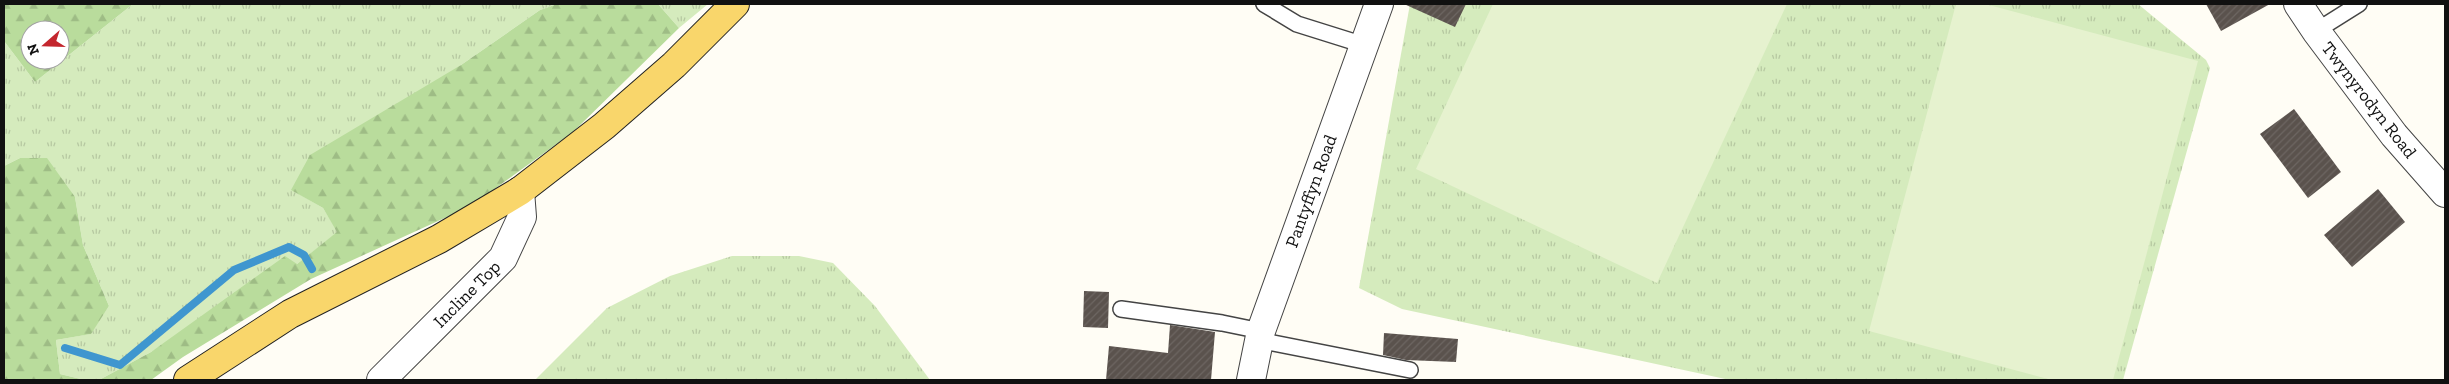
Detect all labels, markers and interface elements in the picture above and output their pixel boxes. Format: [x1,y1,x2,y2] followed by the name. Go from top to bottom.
[20,20,70,70] north arrow
[2317,37,2421,163] street label: Twynyrodyn Road
[23,41,43,57] text: N
[1280,131,1342,250] street label: Pantyffyn Road
[429,256,505,332] street label: Incline Top

